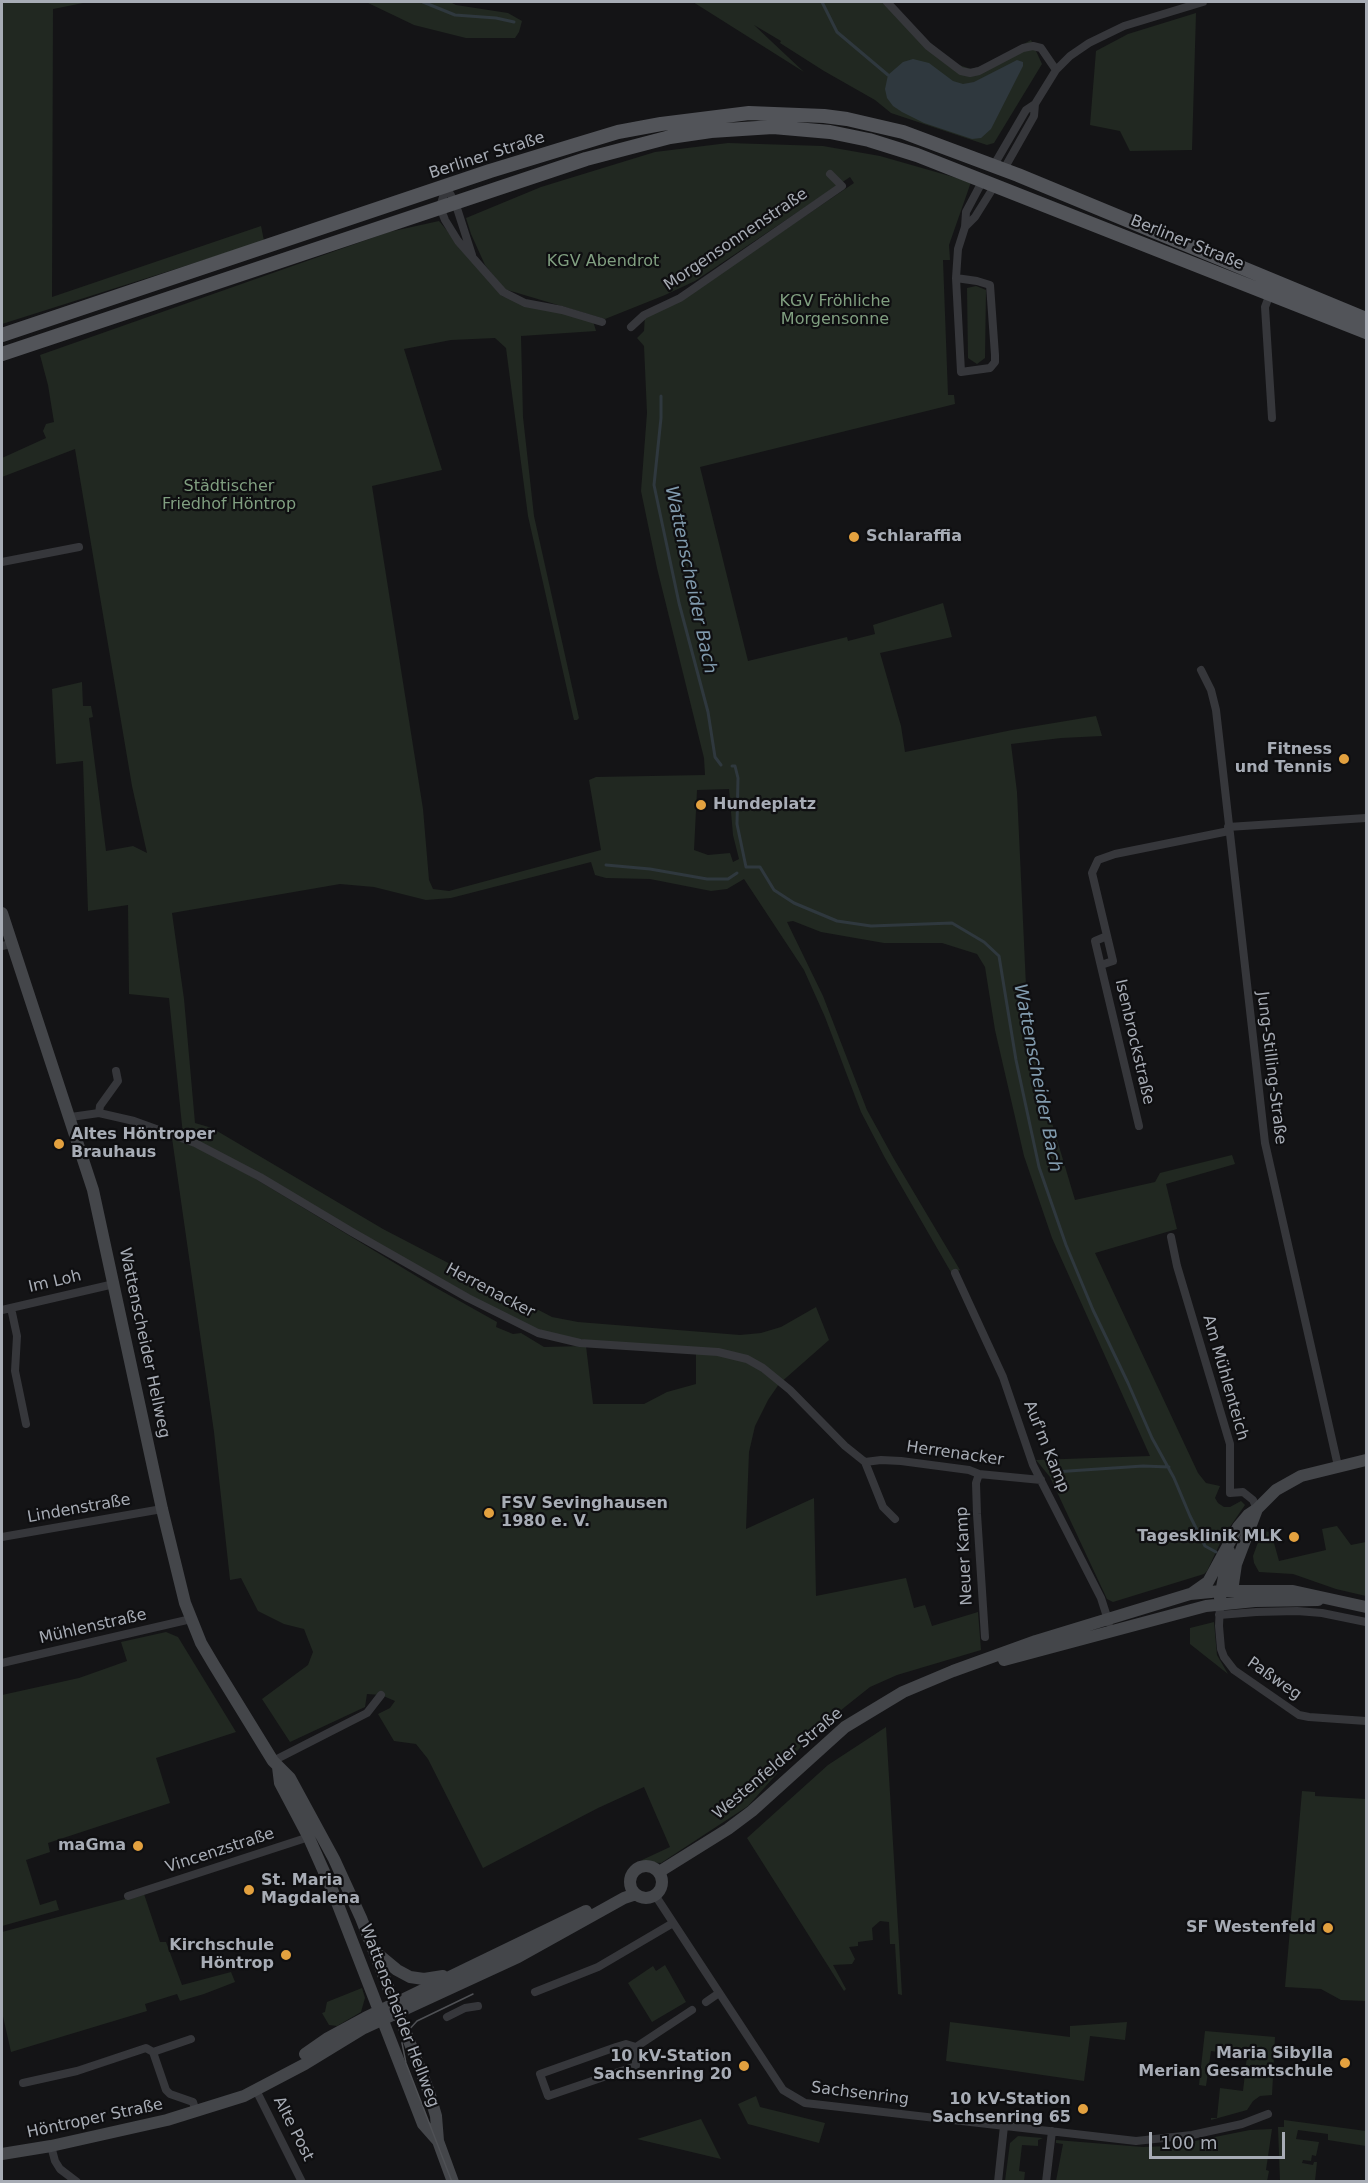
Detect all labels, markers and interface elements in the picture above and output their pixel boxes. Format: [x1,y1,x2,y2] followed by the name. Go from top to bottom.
[427,128,547,184] street label: Berliner Straße
[660,185,812,295] street label: Morgensonnenstraße
[1127,211,1247,275] street label: Berliner Straße
[547,252,659,272] park label: KGV Abendrot
[780,292,890,330] park label: KGV Fröhliche Morgensonne
[162,477,296,515] park label: Städtischer Friedhof Höntrop
[660,484,720,676] water label: Wattenscheider Bach
[866,527,962,547] place label: Schlaraffia
[847,530,861,544] marker: Schlaraffia
[1235,740,1332,778] place label: Fitness und Tennis
[1337,752,1351,766] marker: Fitness und Tennis
[713,795,816,815] place label: Hundeplatz
[694,798,708,812] marker: Hundeplatz
[1110,977,1158,1107] street label: Isenbrockstraße
[1008,982,1066,1174] water label: Wattenscheider Bach
[1252,990,1290,1146] street label: Jung-Stilling-Straße
[71,1125,215,1163] place label: Altes Höntroper Brauhaus
[52,1137,66,1151] marker: Altes Höntroper Brauhaus
[114,1246,174,1440] street label: Wattenscheider Hellweg
[442,1259,538,1323] street label: Herrenacker
[27,1267,83,1297] street label: Im Loh
[1198,1313,1252,1443] street label: Am Mühlenteich
[1019,1398,1073,1496] street label: Auf'm Kamp
[905,1438,1005,1470] street label: Herrenacker
[26,1490,132,1528] street label: Lindenstraße
[501,1494,668,1532] place label: FSV Sevinghausen 1980 e. V.
[482,1506,496,1520] marker: FSV Sevinghausen 1980 e. V.
[953,1506,977,1606] street label: Neuer Kamp
[1137,1527,1282,1547] place label: Tagesklinik MLK
[1287,1530,1301,1544] marker: Tagesklinik MLK
[38,1605,148,1649] street label: Mühlenstraße
[1243,1653,1305,1705] street label: Paßweg
[709,1704,847,1824] street label: Westenfelder Straße
[163,1824,277,1878] street label: Vincenzstraße
[58,1836,126,1856] place label: maGma
[131,1839,145,1853] marker: maGma
[261,1871,360,1909] place label: St. Maria Magdalena
[242,1883,256,1897] marker: St. Maria Magdalena
[1186,1918,1316,1938] place label: SF Westenfeld
[1321,1921,1335,1935] marker: SF Westenfeld
[355,1922,443,2110] street label: Wattenscheider Hellweg
[169,1936,274,1974] place label: Kirchschule Höntrop
[279,1948,293,1962] marker: Kirchschule Höntrop
[1138,2044,1333,2082] place label: Maria Sibylla Merian Gesamtschule
[593,2047,732,2085] place label: 10 kV-Station Sachsenring 20
[1338,2056,1352,2070] marker: Maria Sibylla Merian Gesamtschule
[737,2059,751,2073] marker: 10 kV-Station Sachsenring 20
[810,2078,910,2110] street label: Sachsenring
[932,2090,1071,2128] place label: 10 kV-Station Sachsenring 65
[269,2093,317,2165] street label: Alte Post
[25,2095,165,2143] street label: Höntroper Straße
[1076,2102,1090,2116] marker: 10 kV-Station Sachsenring 65
[1152,2120,1288,2158] scale bar
[1160,2132,1218,2153] text: 100 m

